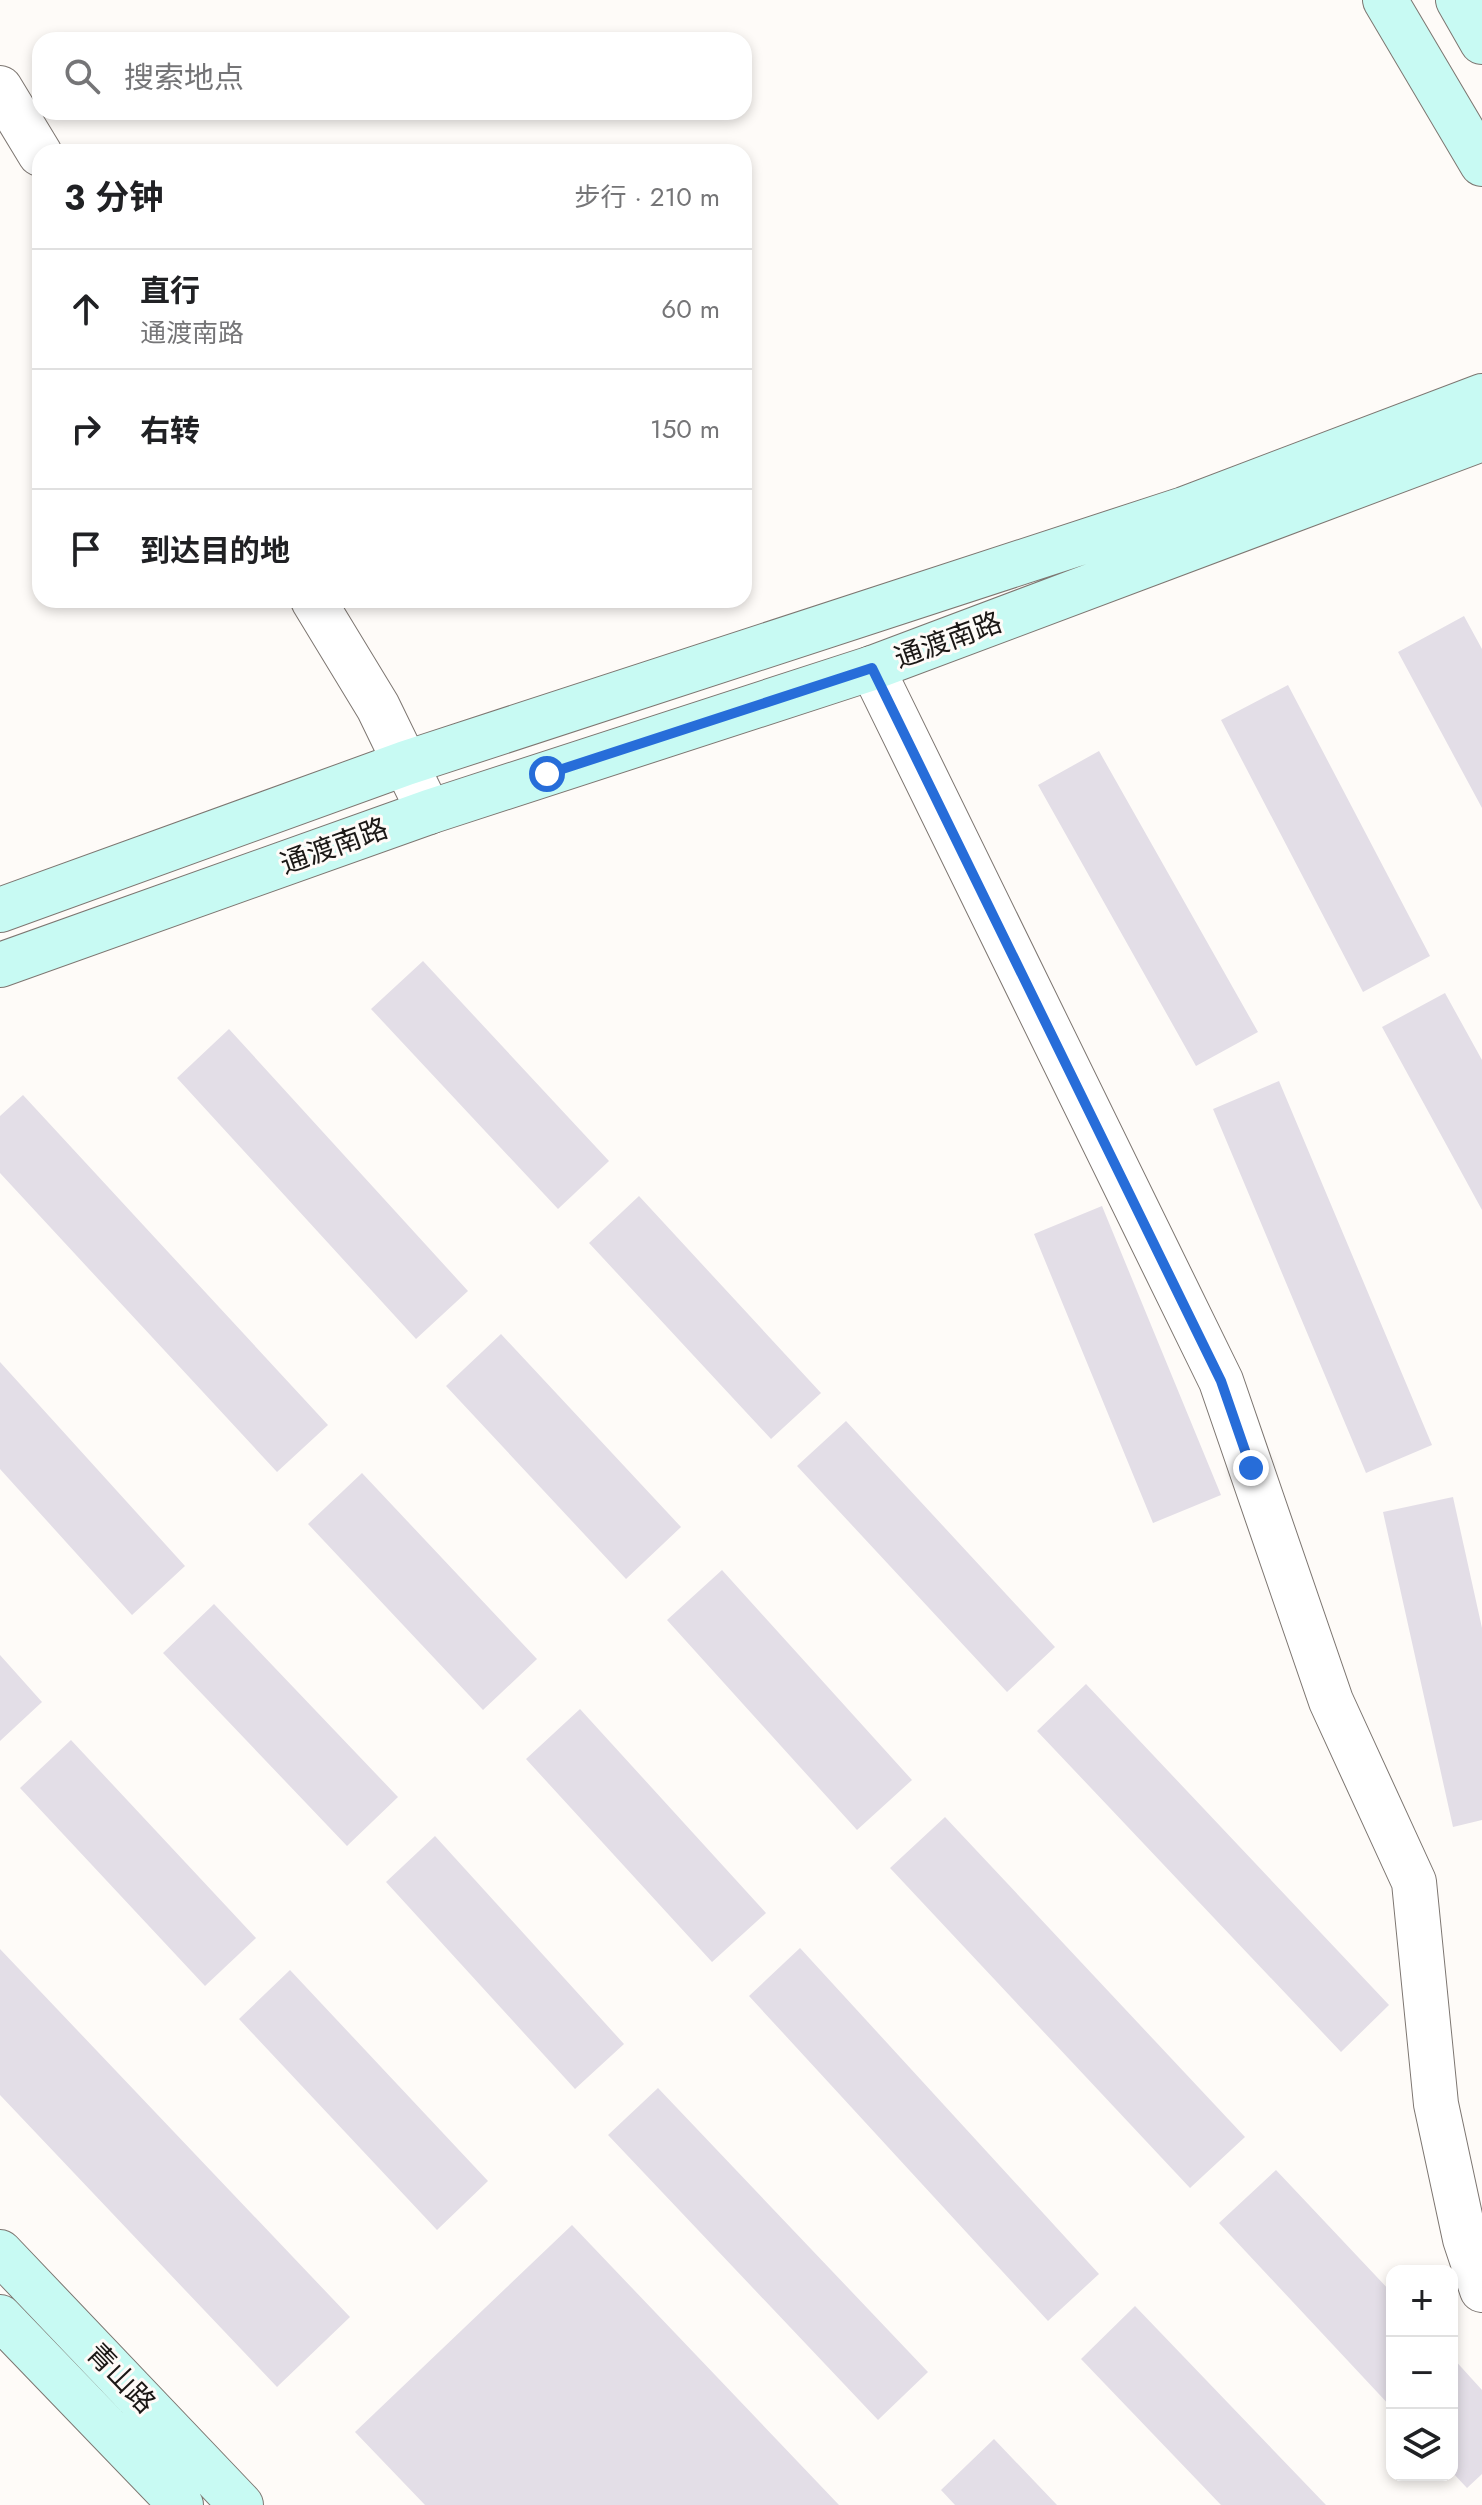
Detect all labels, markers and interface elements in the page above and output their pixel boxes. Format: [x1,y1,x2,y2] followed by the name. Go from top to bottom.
[32,32,752,120] search box
[60,54,104,98] icon: search
[124,56,244,99] text: 搜索地点
[64,173,163,222] text: 3 分钟
[574,178,720,216] text: 步行 · 210 m
[140,269,200,312] text: 直行
[64,287,108,331] icon: ahead
[661,290,720,328] text: 60 m
[140,314,244,352] text: 通渡南路
[64,407,108,451] icon: right
[140,409,200,452] text: 右转
[650,410,720,448] text: 150 m
[64,527,108,571] icon: arrive
[140,529,290,572] text: 到达目的地
[888,602,1008,678] street label: 通渡南路
[529,756,565,792] route start
[274,808,394,884] street label: 通渡南路
[1233,1450,1269,1486] route end
[1386,2265,1458,2481] map controls
[1386,2265,1458,2337] button: +
[77,2334,165,2422] street label: 青山路
[1386,2337,1458,2409] button: −
[1386,2409,1458,2481] button: layers

